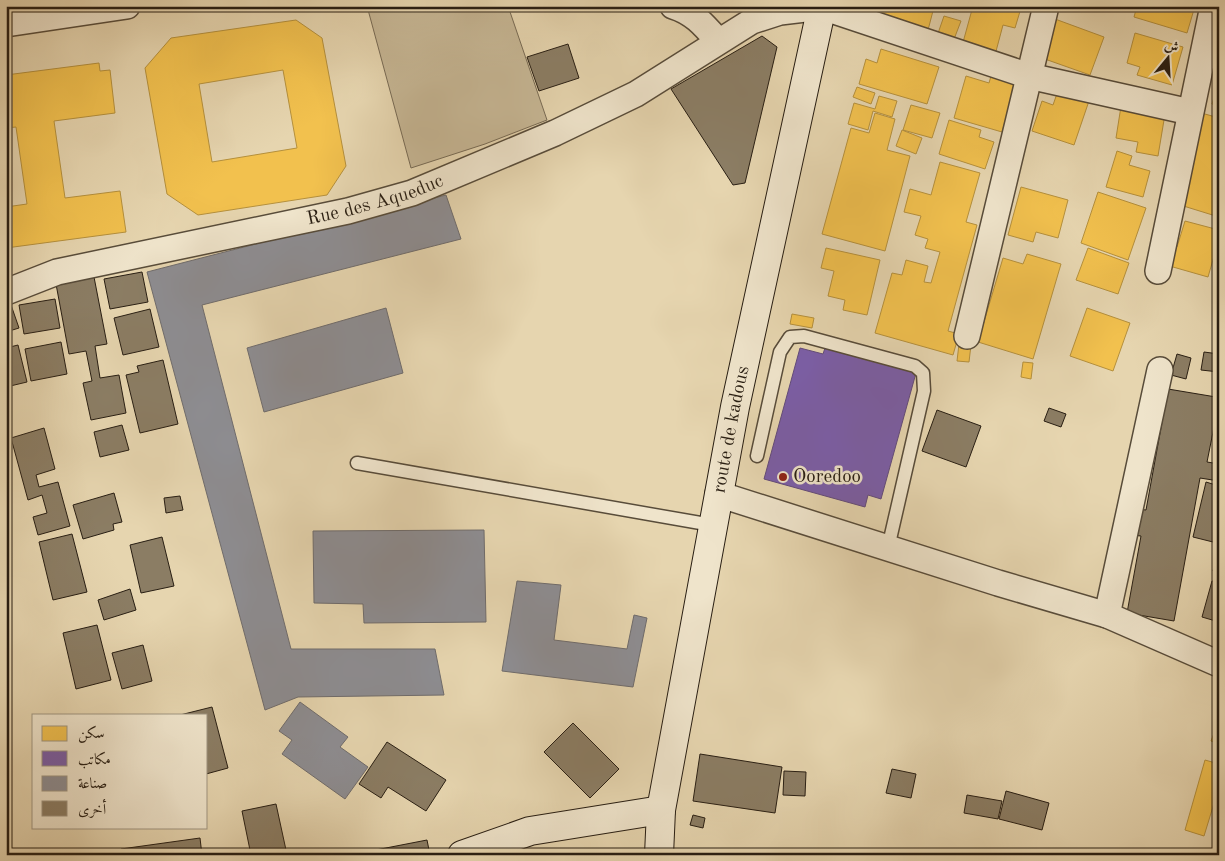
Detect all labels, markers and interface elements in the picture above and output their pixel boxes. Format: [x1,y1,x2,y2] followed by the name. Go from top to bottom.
[1142,32,1192,82] north arrow
[1163,38,1181,55] text: ش
[305,171,446,229] street label: Rue des Aqueduc
[710,364,753,495] street label: route de kadous
[793,468,861,487] place label: Ooredoo
[777,471,789,483] marker: Ooredoo
[32,714,208,828] legend
[78,725,105,743] text: سكن
[78,751,111,769] text: مكاتب
[78,777,107,792] text: صناعة
[78,798,107,818] text: أخرى

